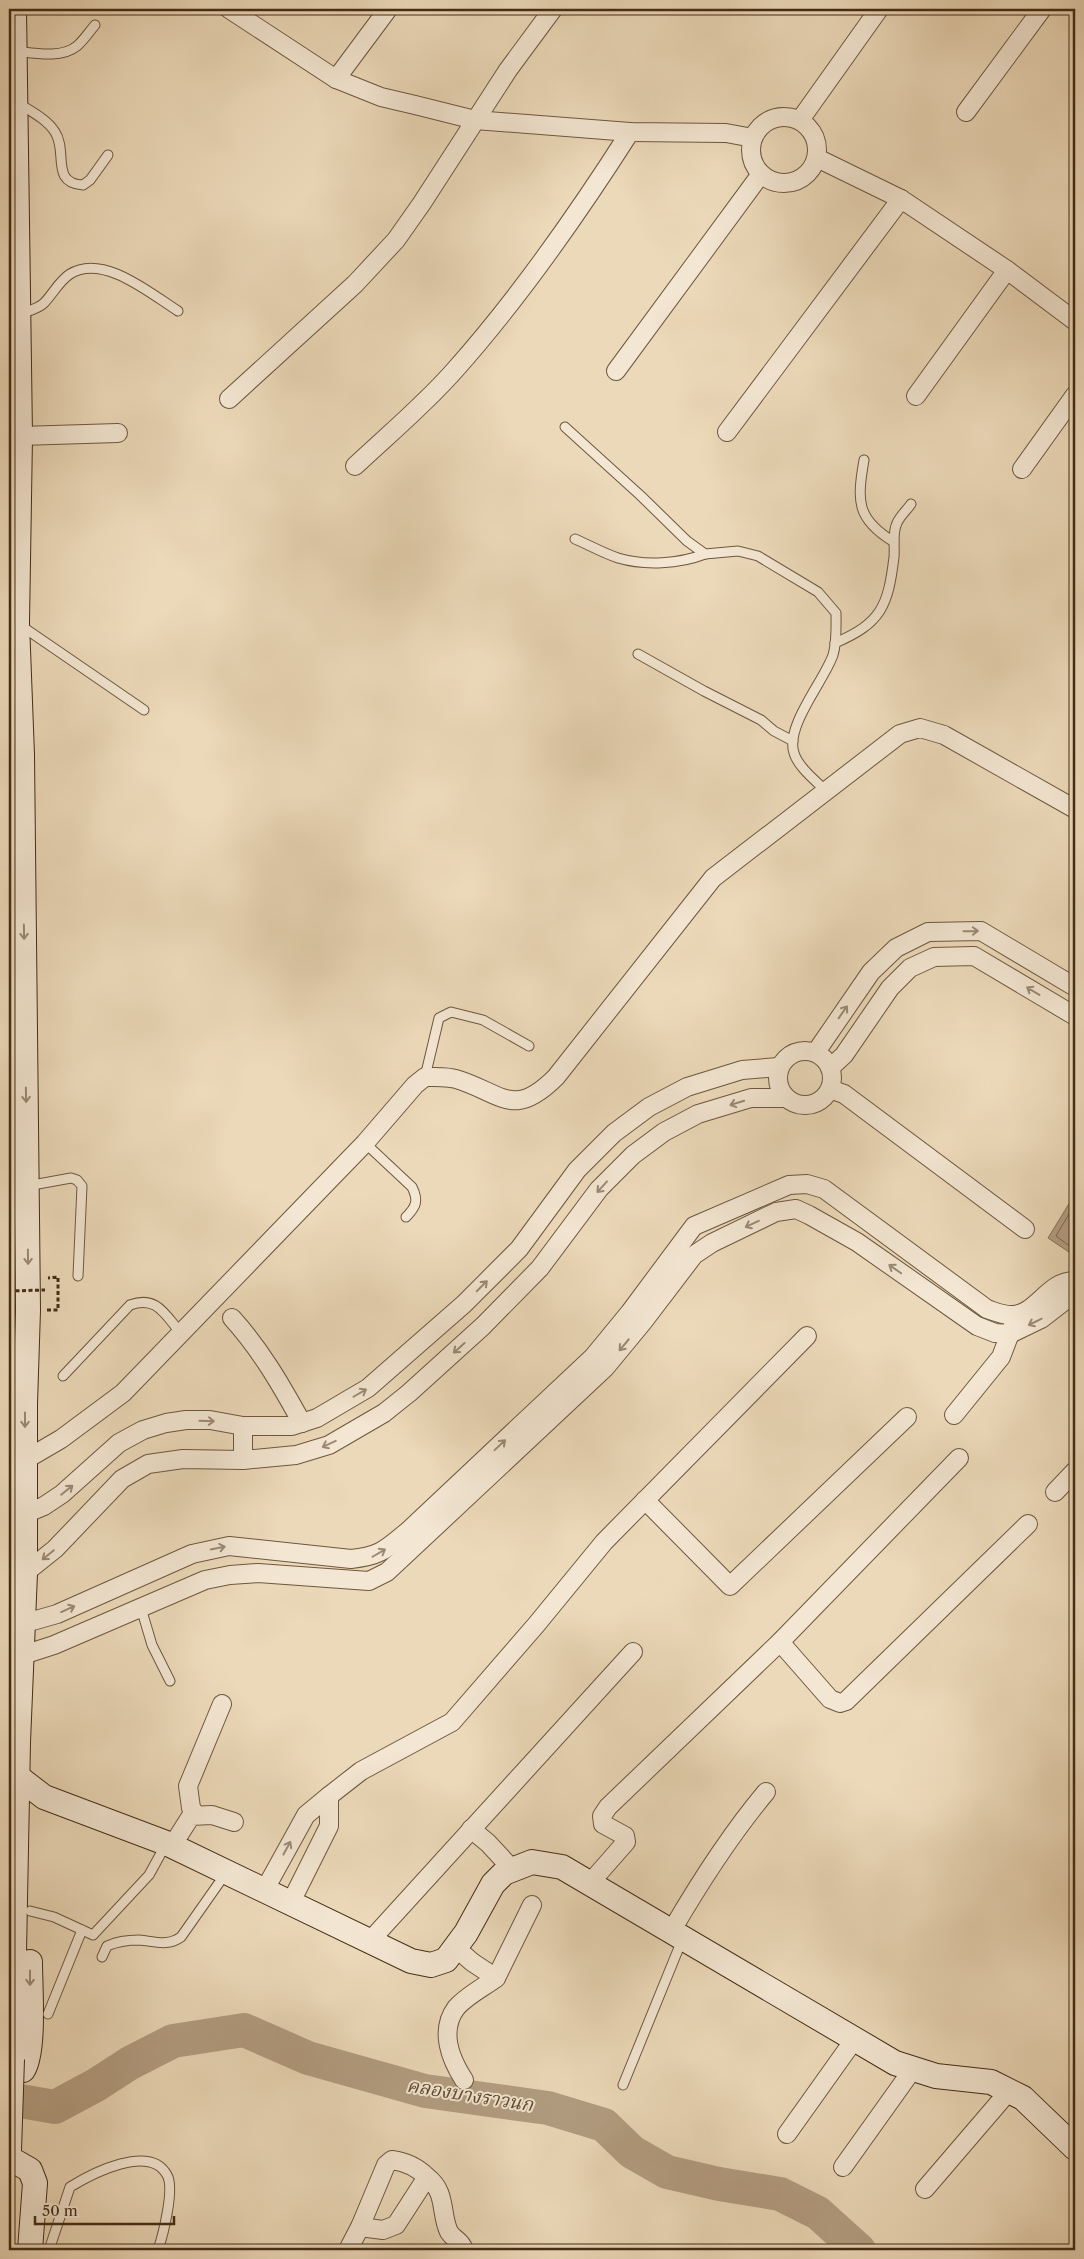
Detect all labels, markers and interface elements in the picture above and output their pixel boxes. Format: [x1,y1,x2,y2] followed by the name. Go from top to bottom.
[19,924,29,940] one-way arrow
[962,926,979,936] one-way arrow
[1027,986,1041,996] one-way arrow
[838,1006,848,1020] one-way arrow
[21,1086,31,1103] one-way arrow
[729,1098,745,1108] one-way arrow
[596,1181,607,1194] one-way arrow
[744,1219,759,1229] one-way arrow
[23,1249,33,1265] one-way arrow
[888,1264,902,1274] one-way arrow
[476,1279,488,1292] one-way arrow
[1028,1318,1043,1327] one-way arrow
[619,1339,630,1352] one-way arrow
[453,1342,466,1353] one-way arrow
[353,1387,367,1397] one-way arrow
[20,1411,30,1427] one-way arrow
[198,1416,214,1425] one-way arrow
[322,1439,337,1449] one-way arrow
[493,1439,506,1451] one-way arrow
[60,1485,73,1496] one-way arrow
[210,1543,226,1552] one-way arrow
[371,1547,385,1557] one-way arrow
[41,1549,54,1560] one-way arrow
[60,1603,75,1613] one-way arrow
[283,1842,293,1856] one-way arrow
[25,1969,35,1985] one-way arrow
[405,2074,536,2117] water label: คลองบางราวนก
[35,2194,174,2226] scale bar
[42,2201,78,2220] text: 50 m

